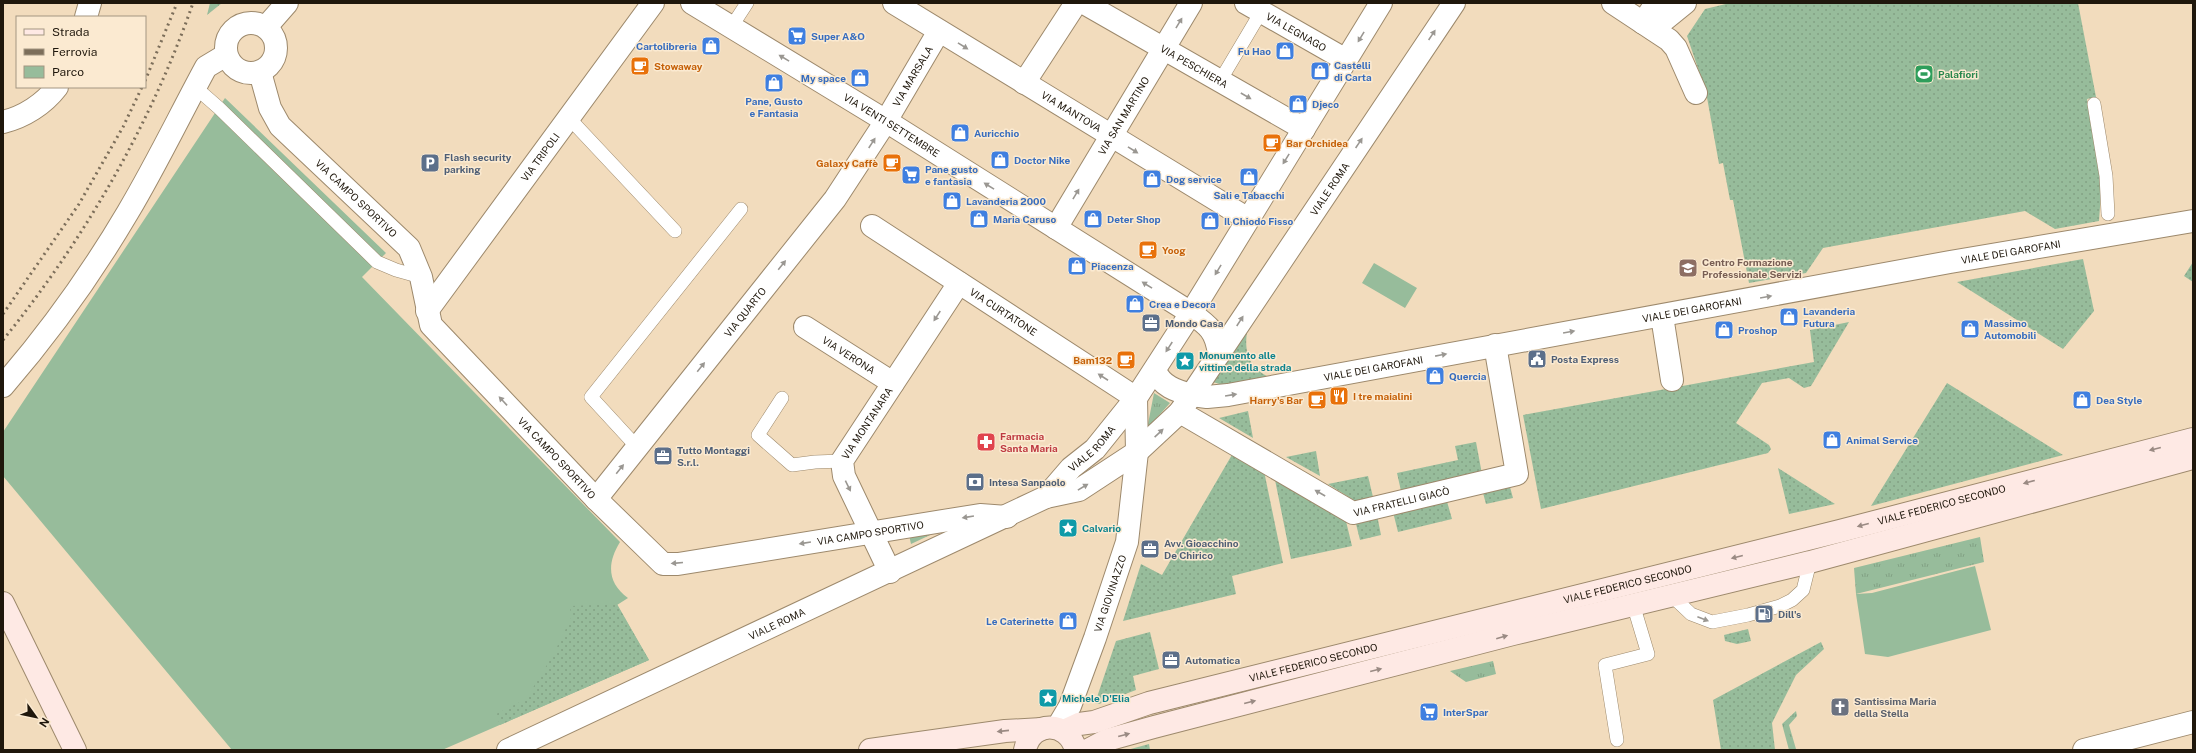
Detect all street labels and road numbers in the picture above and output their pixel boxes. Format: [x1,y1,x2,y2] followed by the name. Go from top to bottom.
[1264,10,1329,54] street label: VIA LEGNAGO
[1158,42,1230,90] street label: VIA PESCHIERA
[890,43,935,108] street label: VIA MARSALA
[1095,74,1151,157] street label: VIA SAN MARTINO
[1039,88,1104,134] street label: VIA MANTOVA
[841,91,942,159] street label: VIA VENTI SETTEMBRE
[518,130,562,184] street label: VIA TRIPOLI
[313,157,400,240] street label: VIA CAMPO SPORTIVO
[1308,160,1352,218] street label: VIALE ROMA
[1960,237,2062,266] street label: VIALE DEI GAROFANI
[722,285,768,339] street label: VIA QUARTO
[968,285,1039,338] street label: VIA CURTATONE
[1641,294,1743,325] street label: VIALE DEI GAROFANI
[820,334,878,376] street label: VIA VERONA
[1323,353,1424,383] street label: VIALE DEI GAROFANI
[839,385,895,461] street label: VIA MONTANARA
[516,415,598,501] street label: VIA CAMPO SPORTIVO
[1066,423,1118,474] street label: VIALE ROMA
[1876,482,2007,527] street label: VIALE FEDERICO SECONDO
[1352,484,1451,519] street label: VIA FRATELLI GIACÒ
[816,518,925,547] street label: VIA CAMPO SPORTIVO
[1091,553,1128,634] street label: VIA GIOVINAZZO
[1562,562,1693,606] street label: VIALE FEDERICO SECONDO
[747,605,807,642] street label: VIALE ROMA
[1248,640,1379,684] street label: VIALE FEDERICO SECONDO

